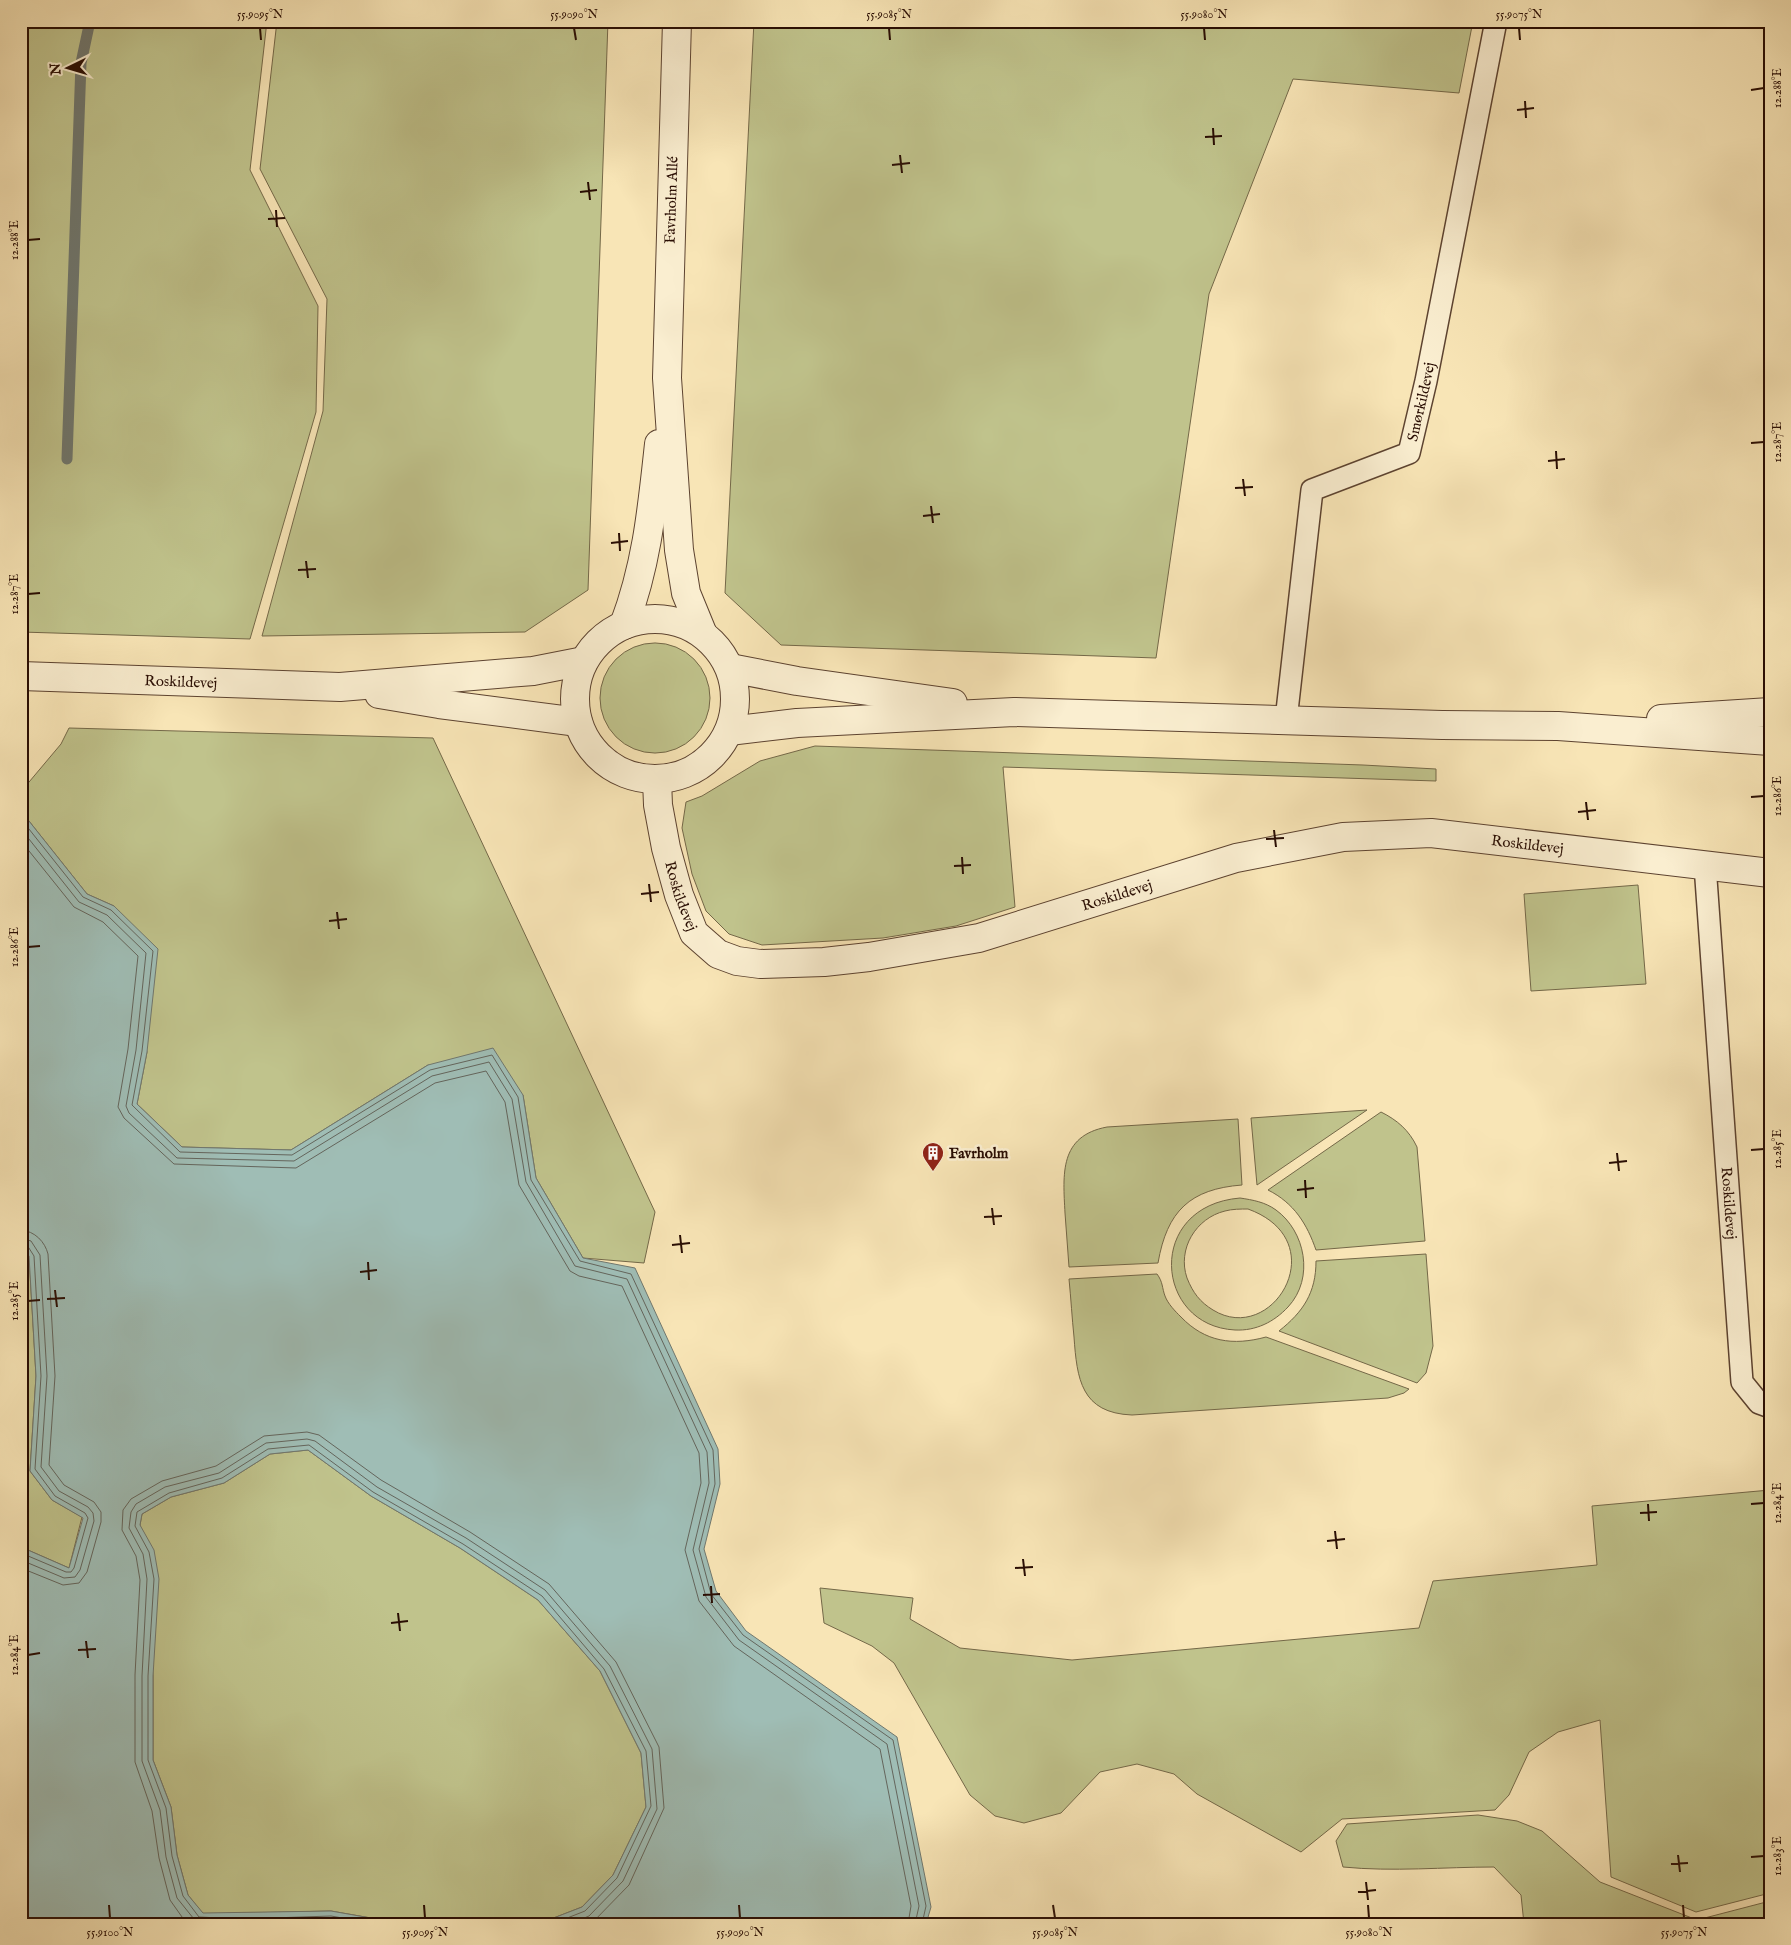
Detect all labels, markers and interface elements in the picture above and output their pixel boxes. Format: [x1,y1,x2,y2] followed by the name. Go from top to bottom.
[237,7,284,22] text: 55.9095°N
[550,7,598,22] text: 55.9090°N
[866,7,912,22] text: 55.9085°N
[1180,7,1228,22] text: 55.9080°N
[1496,7,1543,22] text: 55.9075°N
[42,42,92,92] north arrow
[47,62,66,77] text: N
[1770,68,1785,108] text: 12.288°E
[660,156,683,244] street label: Favrholm Allé
[7,220,22,260] text: 12.288°E
[1403,360,1439,443] street label: Smørkildevej
[1770,422,1785,462] text: 12.287°E
[7,574,22,614] text: 12.287°E
[144,671,218,693] street label: Roskildevej
[1770,776,1785,816] text: 12.286°E
[1490,831,1565,859] street label: Roskildevej
[660,859,701,934] street label: Roskildevej
[1079,876,1155,915] street label: Roskildevej
[7,927,22,967] text: 12.286°E
[1770,1129,1785,1169] text: 12.285°E
[921,1141,945,1172] building icon: Favrholm
[949,1144,1009,1163] place label: Favrholm
[1717,1166,1741,1240] street label: Roskildevej
[7,1281,22,1321] text: 12.285°E
[1770,1482,1785,1524] text: 12.284°E
[7,1634,22,1676] text: 12.284°E
[1770,1836,1785,1876] text: 12.283°E
[87,1925,134,1940] text: 55.9100°N
[402,1925,449,1940] text: 55.9095°N
[716,1925,764,1940] text: 55.9090°N
[1032,1925,1078,1940] text: 55.9085°N
[1345,1925,1393,1940] text: 55.9080°N
[1661,1925,1708,1940] text: 55.9075°N

